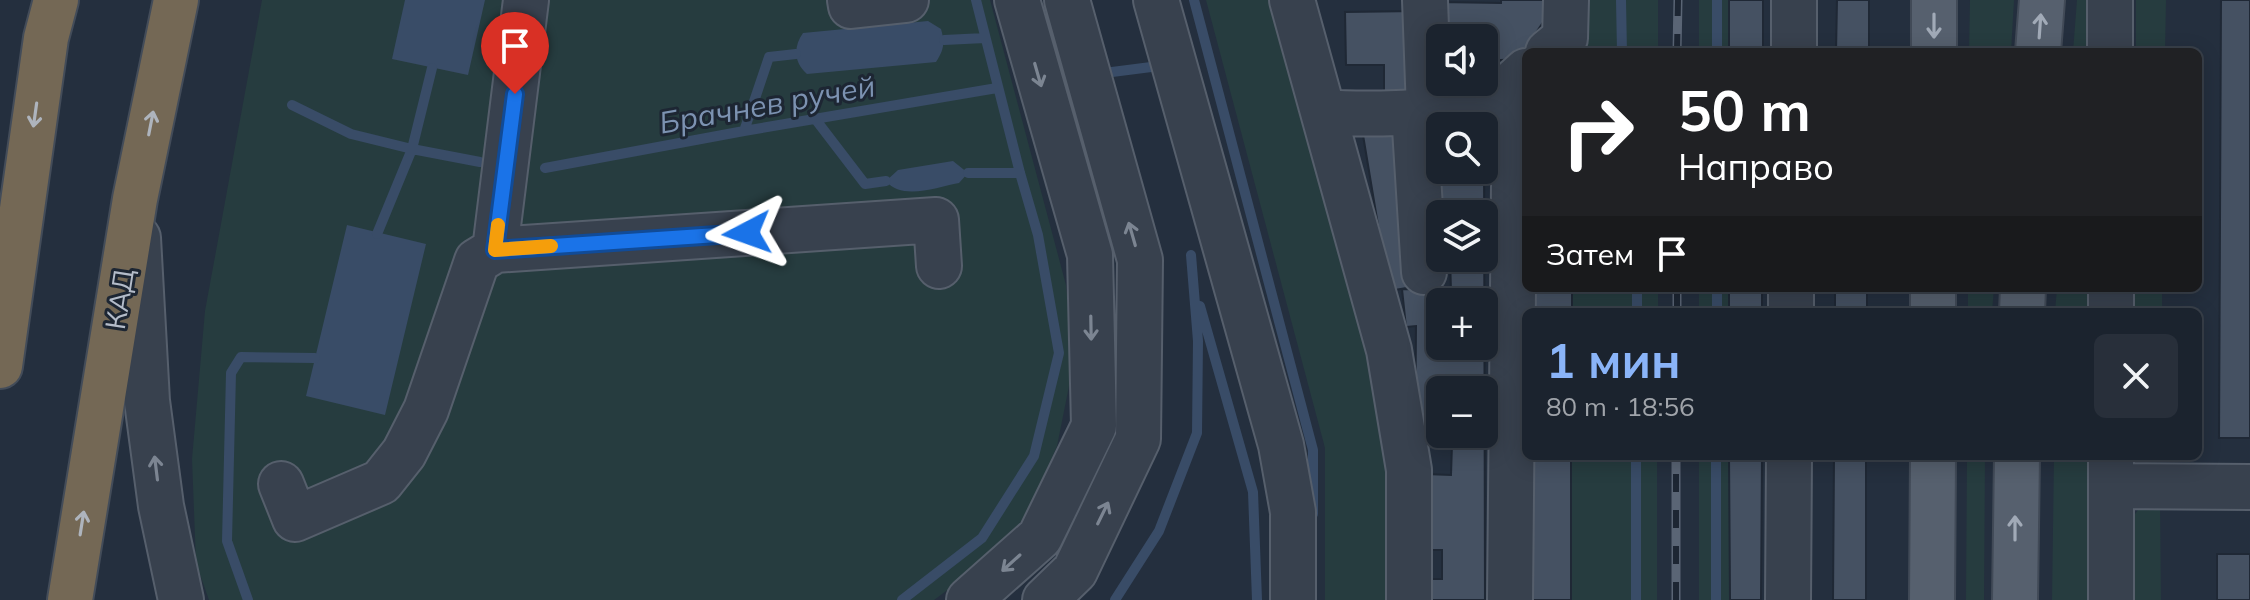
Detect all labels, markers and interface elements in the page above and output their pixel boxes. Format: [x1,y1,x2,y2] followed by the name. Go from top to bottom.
[481,12,549,94] pin
[1926,12,1942,39] one-way arrow
[2033,13,2048,40] one-way arrow
[493,24,537,68] icon: arrive
[1426,24,1498,448] map controls
[1426,24,1498,96] button: sound
[1032,62,1047,87] one-way arrow
[656,66,878,142] water label: Брачнев ручей
[1678,75,1811,145] text: 50 m
[1546,80,1650,184] icon: right
[27,102,42,127] one-way arrow
[144,110,159,136] one-way arrow
[1426,112,1498,184] button: search
[1678,144,1834,189] text: Направо
[705,191,789,275] position arrow
[1426,200,1498,272] button: layers
[1124,222,1139,248] one-way arrow
[1650,232,1694,276] icon: arrive
[1546,235,1634,273] text: Затем
[97,266,141,332] street label: КАД
[1426,288,1498,360] button: +
[1084,314,1099,341] one-way arrow
[1546,330,1681,390] text: 1 мин
[2094,334,2178,418] button: close
[1426,376,1498,448] button: −
[1546,390,1695,423] text: 80 m · 18:56
[148,456,163,482] one-way arrow
[1096,502,1111,526] one-way arrow
[75,511,90,536] one-way arrow
[2007,515,2023,542] one-way arrow
[1002,553,1022,571] one-way arrow

